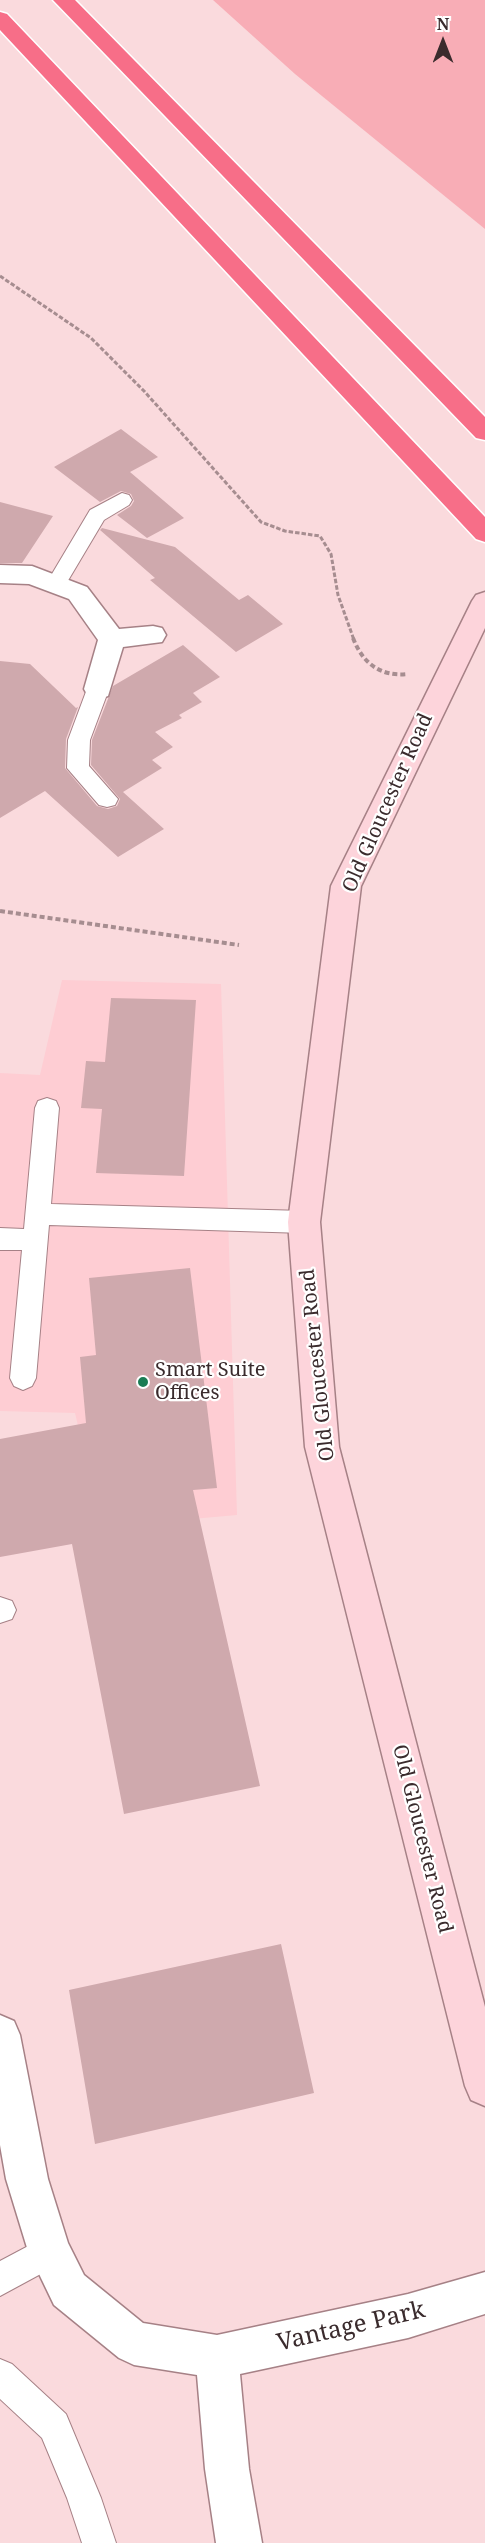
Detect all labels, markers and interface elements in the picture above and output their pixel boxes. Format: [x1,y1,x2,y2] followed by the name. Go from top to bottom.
[413,12,473,72] north arrow
[437,13,449,35] text: N
[338,710,438,896] street label: Old Gloucester Road
[296,1268,340,1462] street label: Old Gloucester Road
[155,1358,265,1405] place label: Smart Suite Offices
[136,1375,150,1389] marker: Smart Suite Offices
[387,1742,457,1936] street label: Old Gloucester Road
[274,2296,428,2358] street label: Vantage Park

